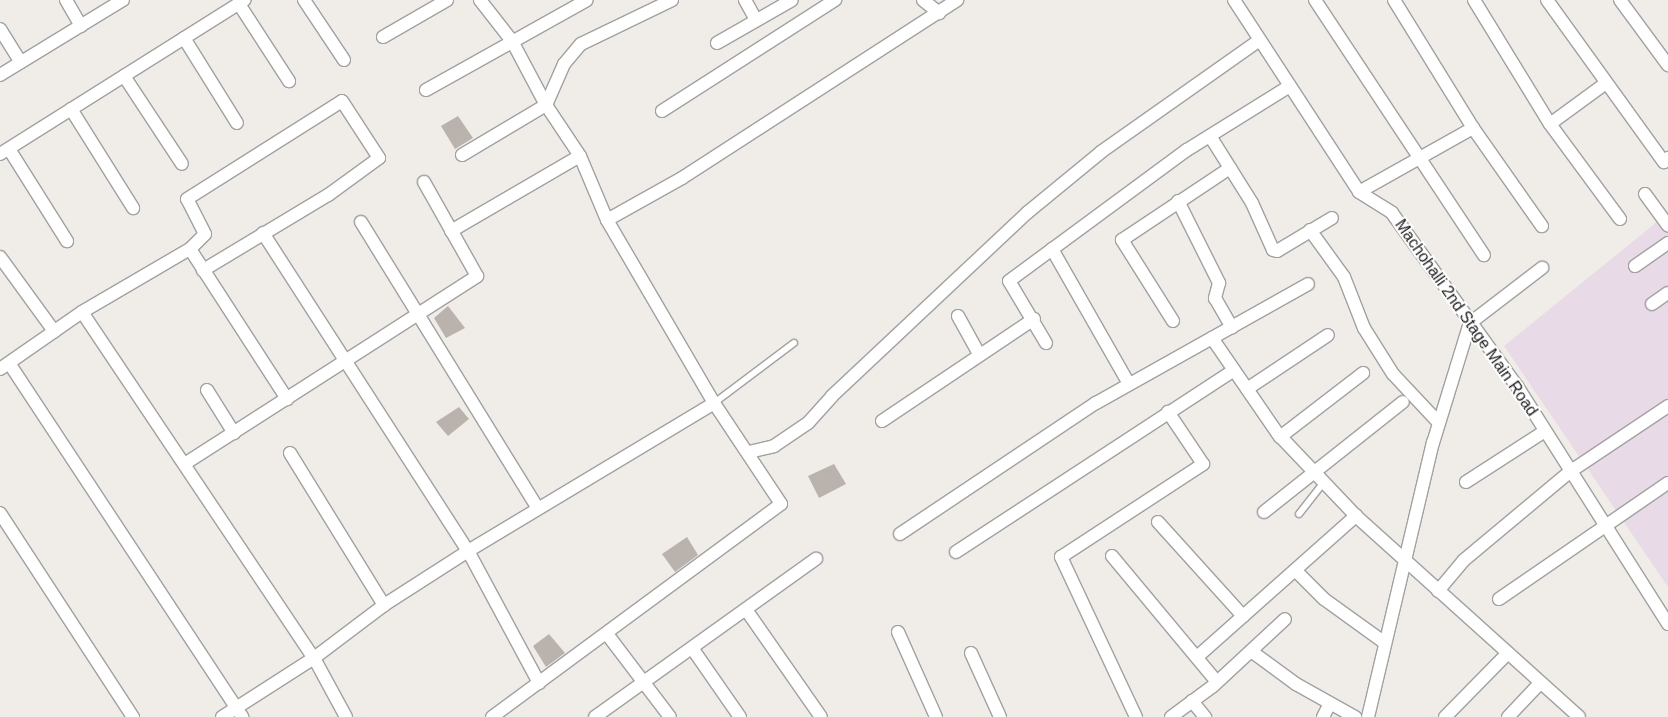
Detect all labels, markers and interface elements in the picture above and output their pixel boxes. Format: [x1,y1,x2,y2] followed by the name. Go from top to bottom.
[1391,216,1541,420] street label: Machohalli 2nd Stage Main Road

